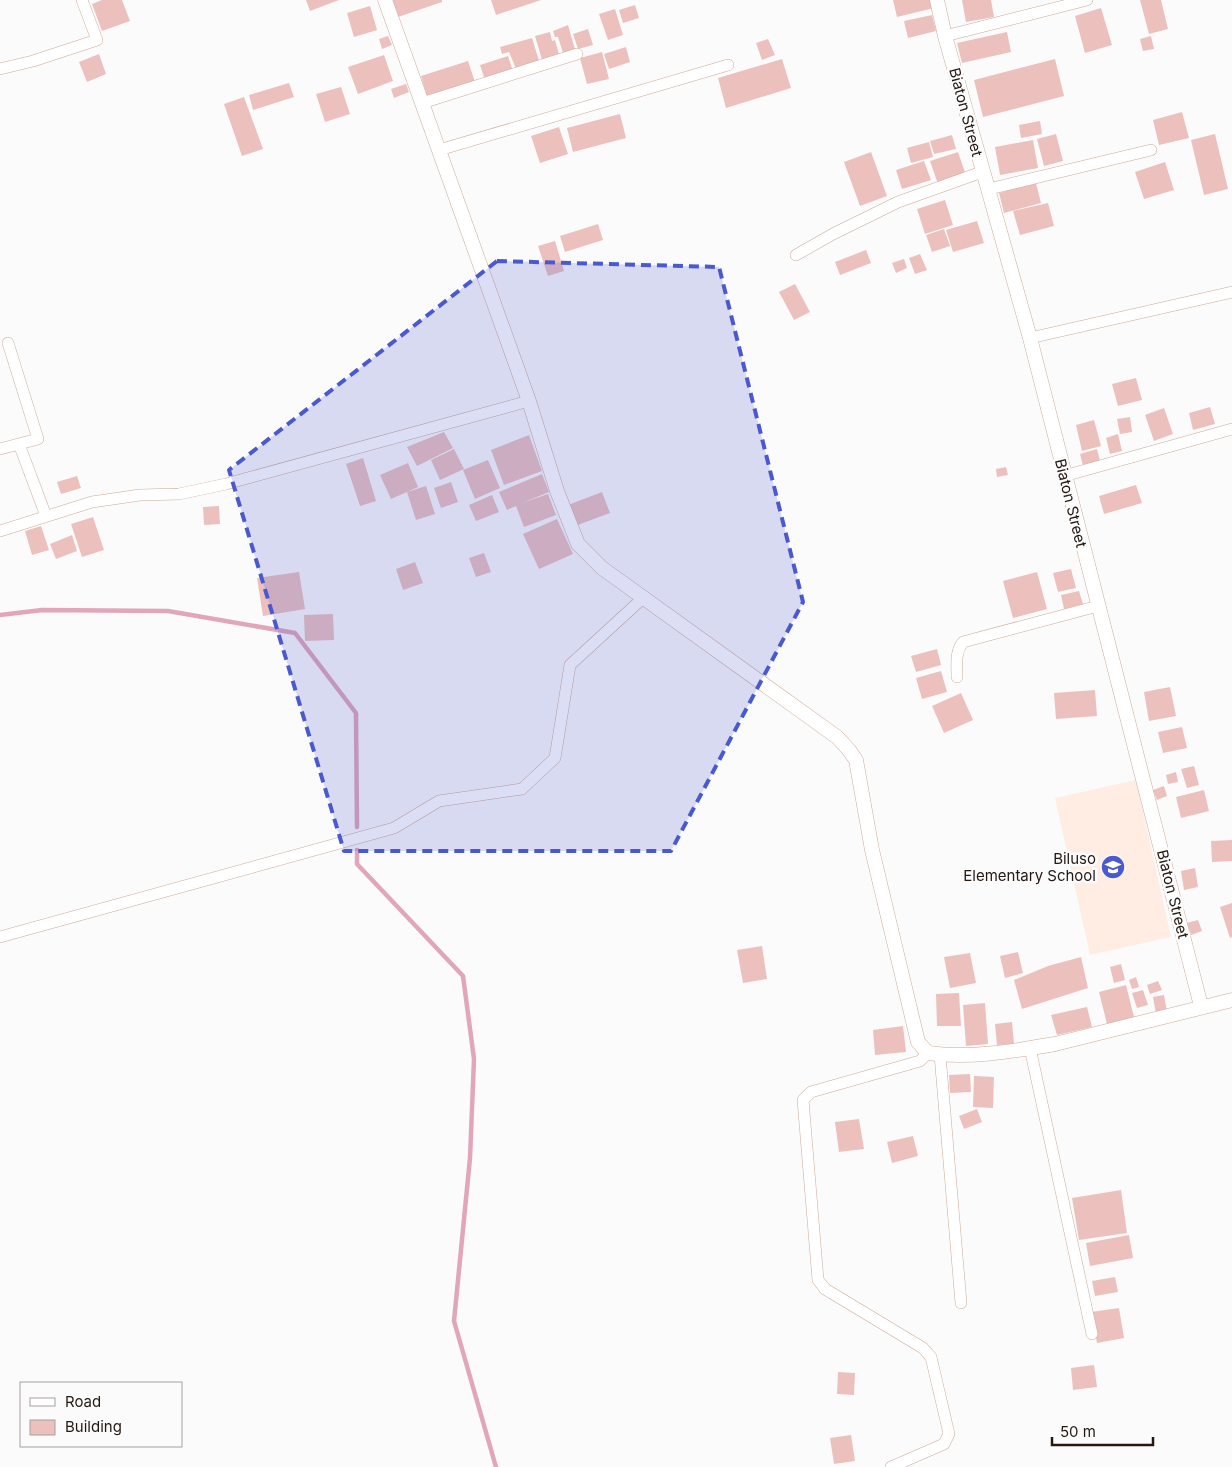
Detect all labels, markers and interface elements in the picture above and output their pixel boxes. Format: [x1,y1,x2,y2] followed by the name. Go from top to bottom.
[945,66,987,159] street label: Biaton Street
[1051,457,1091,550] street label: Biaton Street
[1153,848,1193,941] street label: Biaton Street
[963,849,1096,885] place label: Biluso Elementary School
[1100,854,1126,880] school or university icon: Biluso Elementary School
[20,1382,182,1447] legend
[65,1392,101,1411] text: Road
[1052,1414,1153,1446] scale bar
[65,1417,122,1436] text: Building
[1060,1422,1096,1441] text: 50 m

